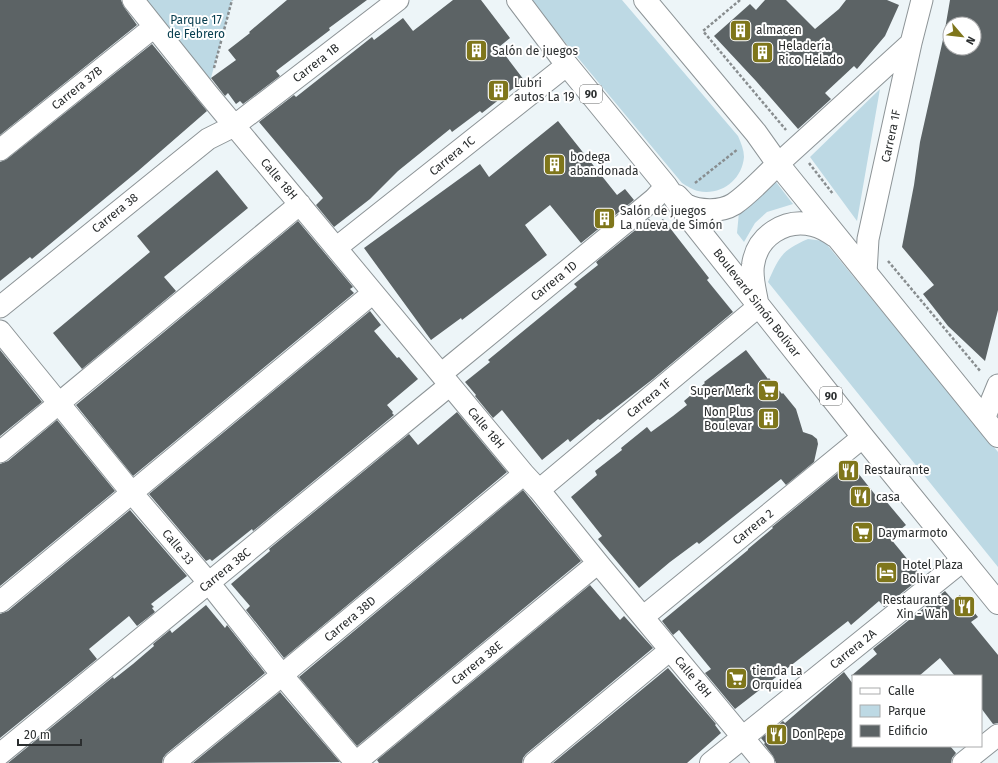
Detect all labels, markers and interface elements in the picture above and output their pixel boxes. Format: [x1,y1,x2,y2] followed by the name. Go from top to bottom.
[167,13,225,41] park label: Parque 17 de Febrero
[942,16,982,56] north arrow
[728,17,754,43] building icon: almacen
[756,23,802,37] place label: almacen
[963,34,978,47] text: N
[463,38,489,64] building icon: Salón de juegos
[778,39,843,67] place label: Heladería Rico Helado
[749,40,775,66] building icon: Heladería Rico Helado
[290,41,342,85] street label: Carrera 1B
[492,44,578,58] place label: Salón de juegos
[49,63,105,113] street label: Carrera 37B
[514,76,575,104] place label: Lubri autos La 19
[485,77,511,103] building icon: Lubri autos La 19
[580,85,602,103] road number: 90
[879,108,903,164] street label: Carrera 1F
[426,133,478,179] street label: Carrera 1C
[570,150,639,178] place label: bodega abandonada
[542,151,568,177] building icon: bodega abandonada
[258,155,300,203] street label: Calle 18H
[89,190,141,236] street label: Carrera 38
[620,204,723,232] place label: Salón de juegos La nueva de Simón
[591,205,617,231] building icon: Salón de juegos La nueva de Simón
[710,246,804,360] street label: Boulevard Simón Bolívar
[528,258,580,304] street label: Carrera 1D
[624,375,674,421] street label: Carrera 1F
[755,378,781,404] supermarket icon: Super Merk
[690,384,753,398] place label: Super Merk
[820,387,842,405] road number: 90
[465,404,507,452] street label: Calle 18H
[704,405,752,433] place label: Non Plus Boulevar
[755,406,781,432] building icon: Non Plus Boulevar
[836,457,862,483] restaurant icon: Restaurante
[864,463,929,477] place label: Restaurante
[848,484,874,510] restaurant icon: casa
[876,490,900,504] place label: casa
[730,506,776,548] street label: Carrera 2
[850,520,876,546] supermarket icon: Daymarmoto
[878,526,948,540] place label: Daymarmoto
[159,527,197,567] street label: Calle 33
[197,545,254,595] street label: Carrera 38C
[902,558,963,586] place label: Hotel Plaza Bolivar
[874,559,900,585] hotel icon: Hotel Plaza Bolivar
[321,593,379,645] street label: Carrera 38D
[883,593,948,621] place label: Restaurante Xin - Wah
[951,594,977,620] restaurant icon: Restaurante Xin - Wah
[827,626,879,672] street label: Carrera 2A
[449,638,505,688] street label: Carrera 38E
[672,653,714,701] street label: Calle 18H
[752,664,803,692] place label: tienda La Orquidea
[723,665,749,691] supermarket icon: tienda La Orquidea
[852,675,982,747] legend
[888,684,915,698] text: Calle
[888,704,926,718] text: Parque
[18,721,81,747] scale bar
[763,721,789,747] restaurant icon: Don Pepe
[888,724,928,738] text: Edificio
[792,727,844,741] place label: Don Pepe
[24,728,50,742] text: 20 m

